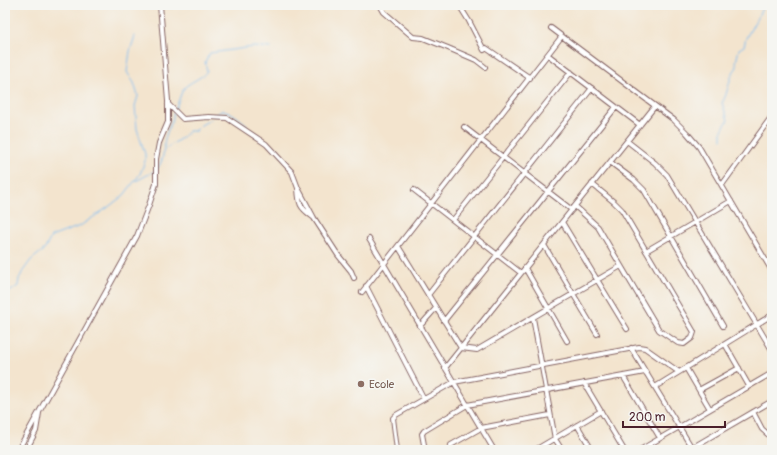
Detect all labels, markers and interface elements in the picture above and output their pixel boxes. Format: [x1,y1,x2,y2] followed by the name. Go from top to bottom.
[369,378,395,391] place label: Ecole
[356,379,366,389] marker: Ecole
[623,403,725,429] scale bar
[629,410,666,425] text: 200 m

